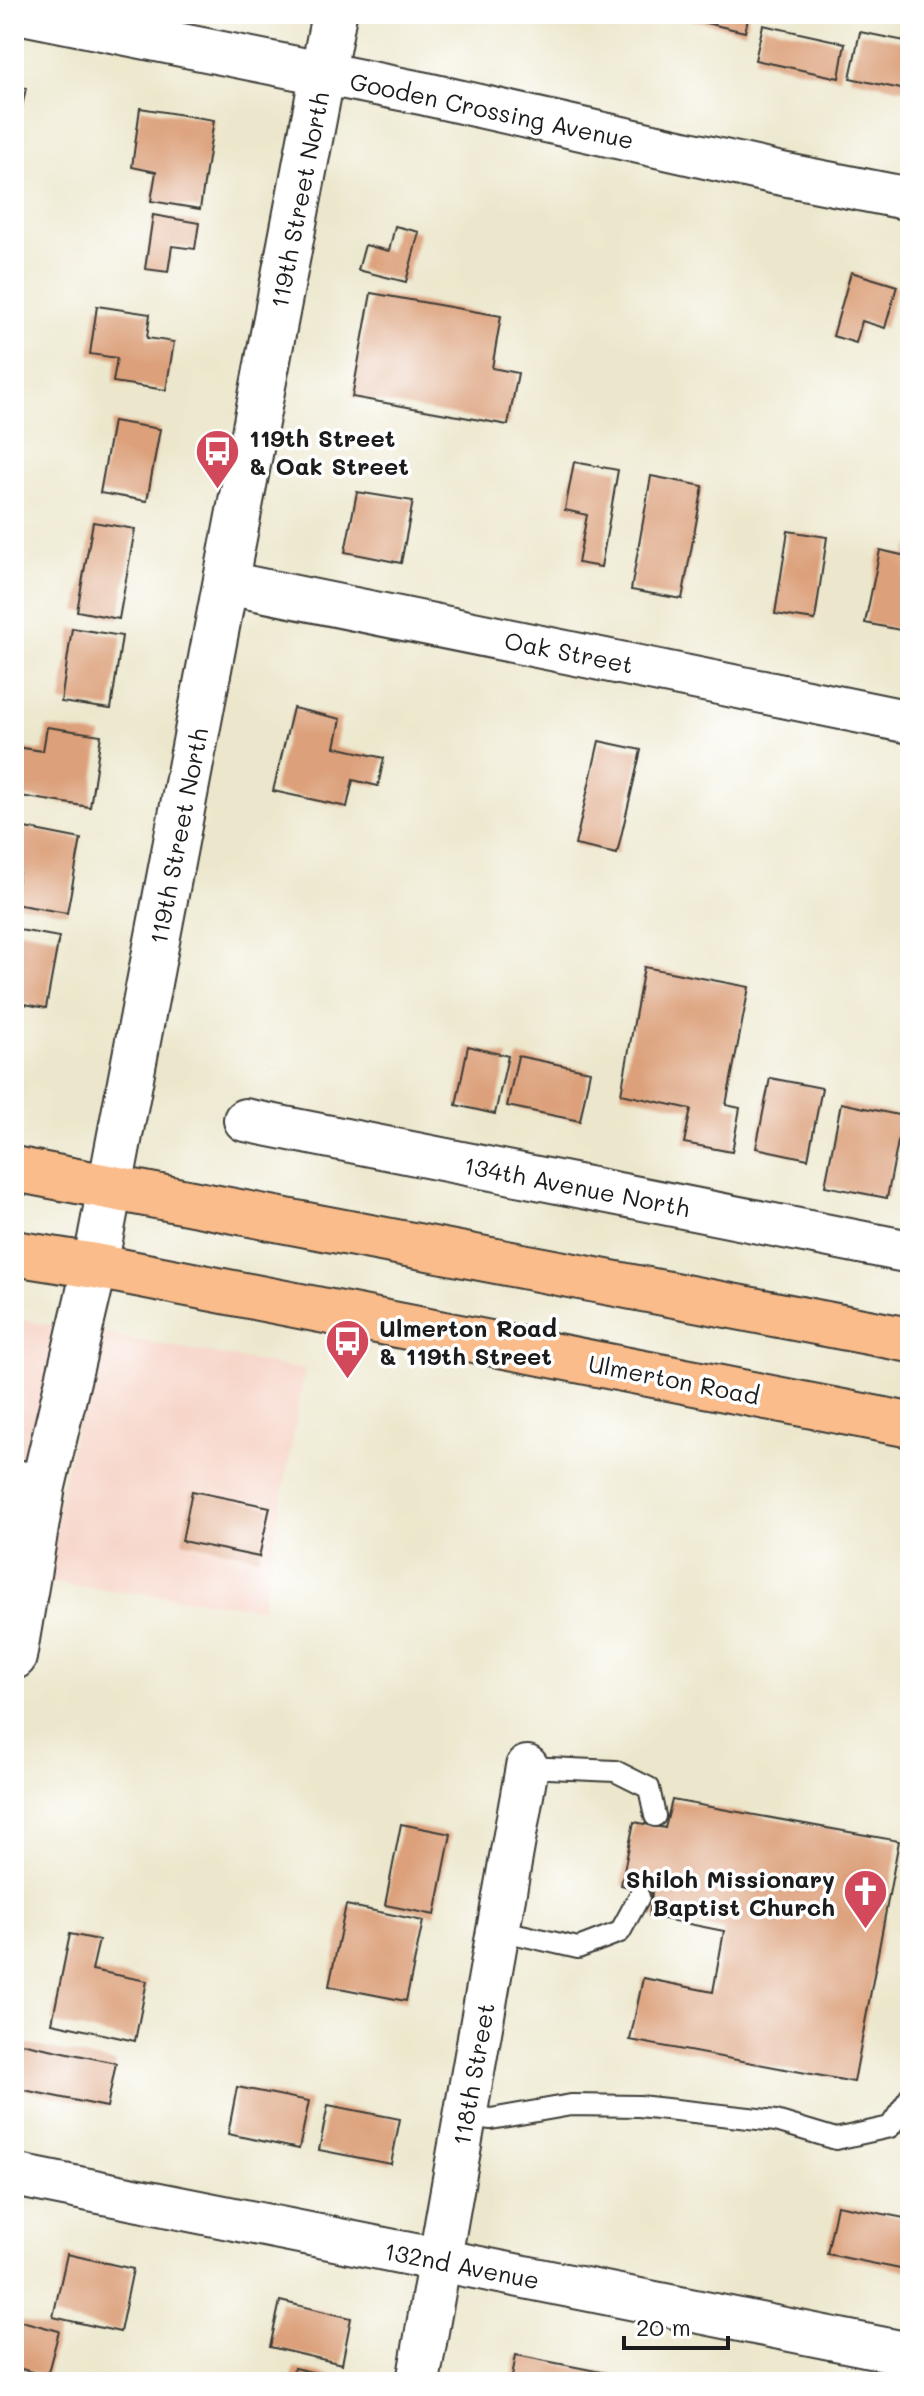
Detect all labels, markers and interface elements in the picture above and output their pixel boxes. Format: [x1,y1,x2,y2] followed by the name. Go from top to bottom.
[347,65,637,155] street label: Gooden Crossing Avenue
[263,89,335,311] street label: 119th Street North
[249,422,409,481] place label: 119th Street & Oak Street
[194,427,242,490] bus stop icon: 119th Street & Oak Street
[502,624,636,680] street label: Oak Street
[142,725,214,947] street label: 119th Street North
[461,1149,693,1223] street label: 134th Avenue North
[379,1312,557,1371] place label: Ulmerton Road & 119th Street
[324,1317,372,1380] bus stop icon: Ulmerton Road & 119th Street
[586,1347,762,1411] street label: Ulmerton Road
[626,1863,835,1922] place label: Shiloh Missionary Baptist Church
[842,1868,890,1931] church icon: Shiloh Missionary Baptist Church
[445,2000,501,2148] street label: 118th Street
[382,2235,542,2295] street label: 132nd Avenue
[624,2300,728,2350] scale bar
[636,2311,691,2342] text: 20 m

